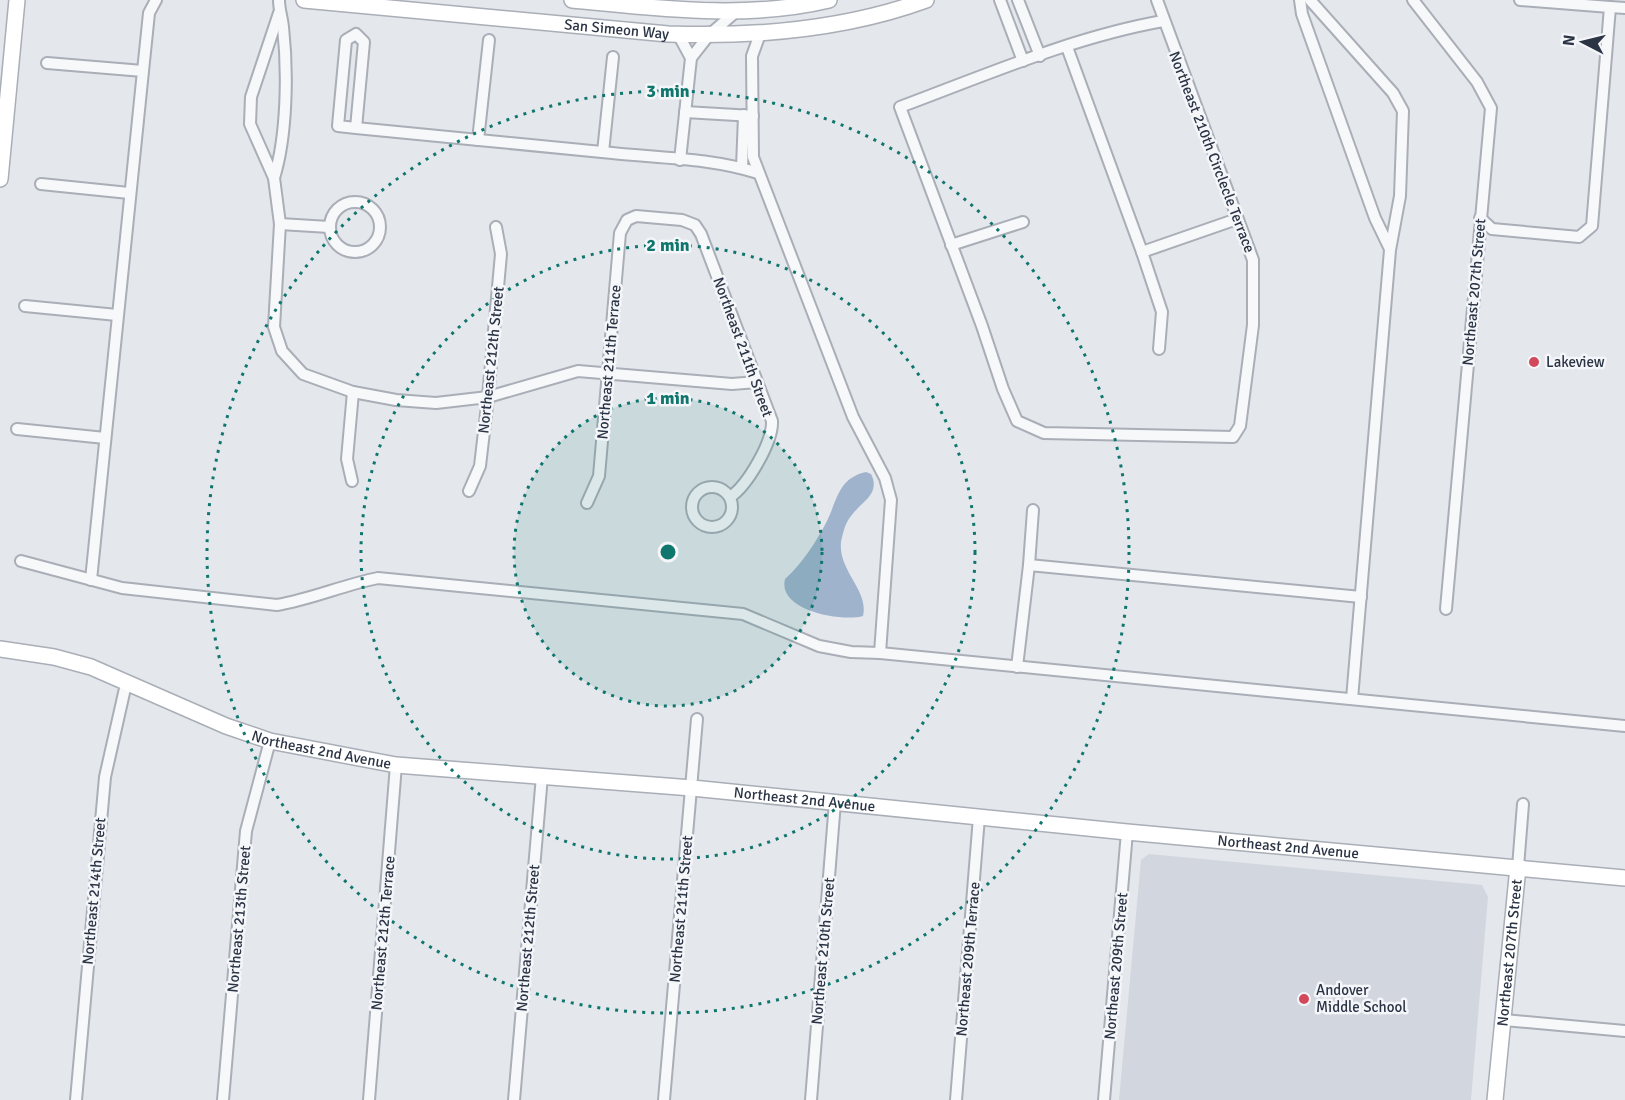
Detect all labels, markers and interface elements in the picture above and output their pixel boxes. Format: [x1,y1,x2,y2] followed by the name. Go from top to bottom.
[1553,12,1613,72] north arrow
[563,15,670,43] street label: San Simeon Way
[1559,34,1580,47] text: N
[1165,49,1259,255] street label: Northeast 210th Circlecle Terrace
[646,80,690,102] text: 3 min
[1459,218,1489,366] street label: Northeast 207th Street
[646,234,690,256] text: 2 min
[709,275,777,419] street label: Northeast 211th Street
[593,284,625,440] street label: Northeast 211th Terrace
[474,286,508,434] street label: Northeast 212th Street
[1546,353,1605,371] place label: Lakeview
[1527,355,1541,369] marker: Lakeview
[646,387,690,409] text: 1 min
[658,542,678,562] centre of rings
[249,726,393,773] street label: Northeast 2nd Avenue
[733,783,876,815] street label: Northeast 2nd Avenue
[79,817,109,965] street label: Northeast 214th Street
[1217,831,1360,862] street label: Northeast 2nd Avenue
[666,835,696,983] street label: Northeast 211th Street
[224,845,254,993] street label: Northeast 213th Street
[367,855,399,1011] street label: Northeast 212th Terrace
[513,864,543,1012] street label: Northeast 212th Street
[808,877,838,1025] street label: Northeast 210th Street
[1493,878,1526,1027] street label: Northeast 207th Street
[952,881,984,1037] street label: Northeast 209th Terrace
[1101,892,1131,1040] street label: Northeast 209th Street
[1316,981,1407,1016] place label: Andover Middle School
[1297,992,1311,1006] marker: Andover Middle School

